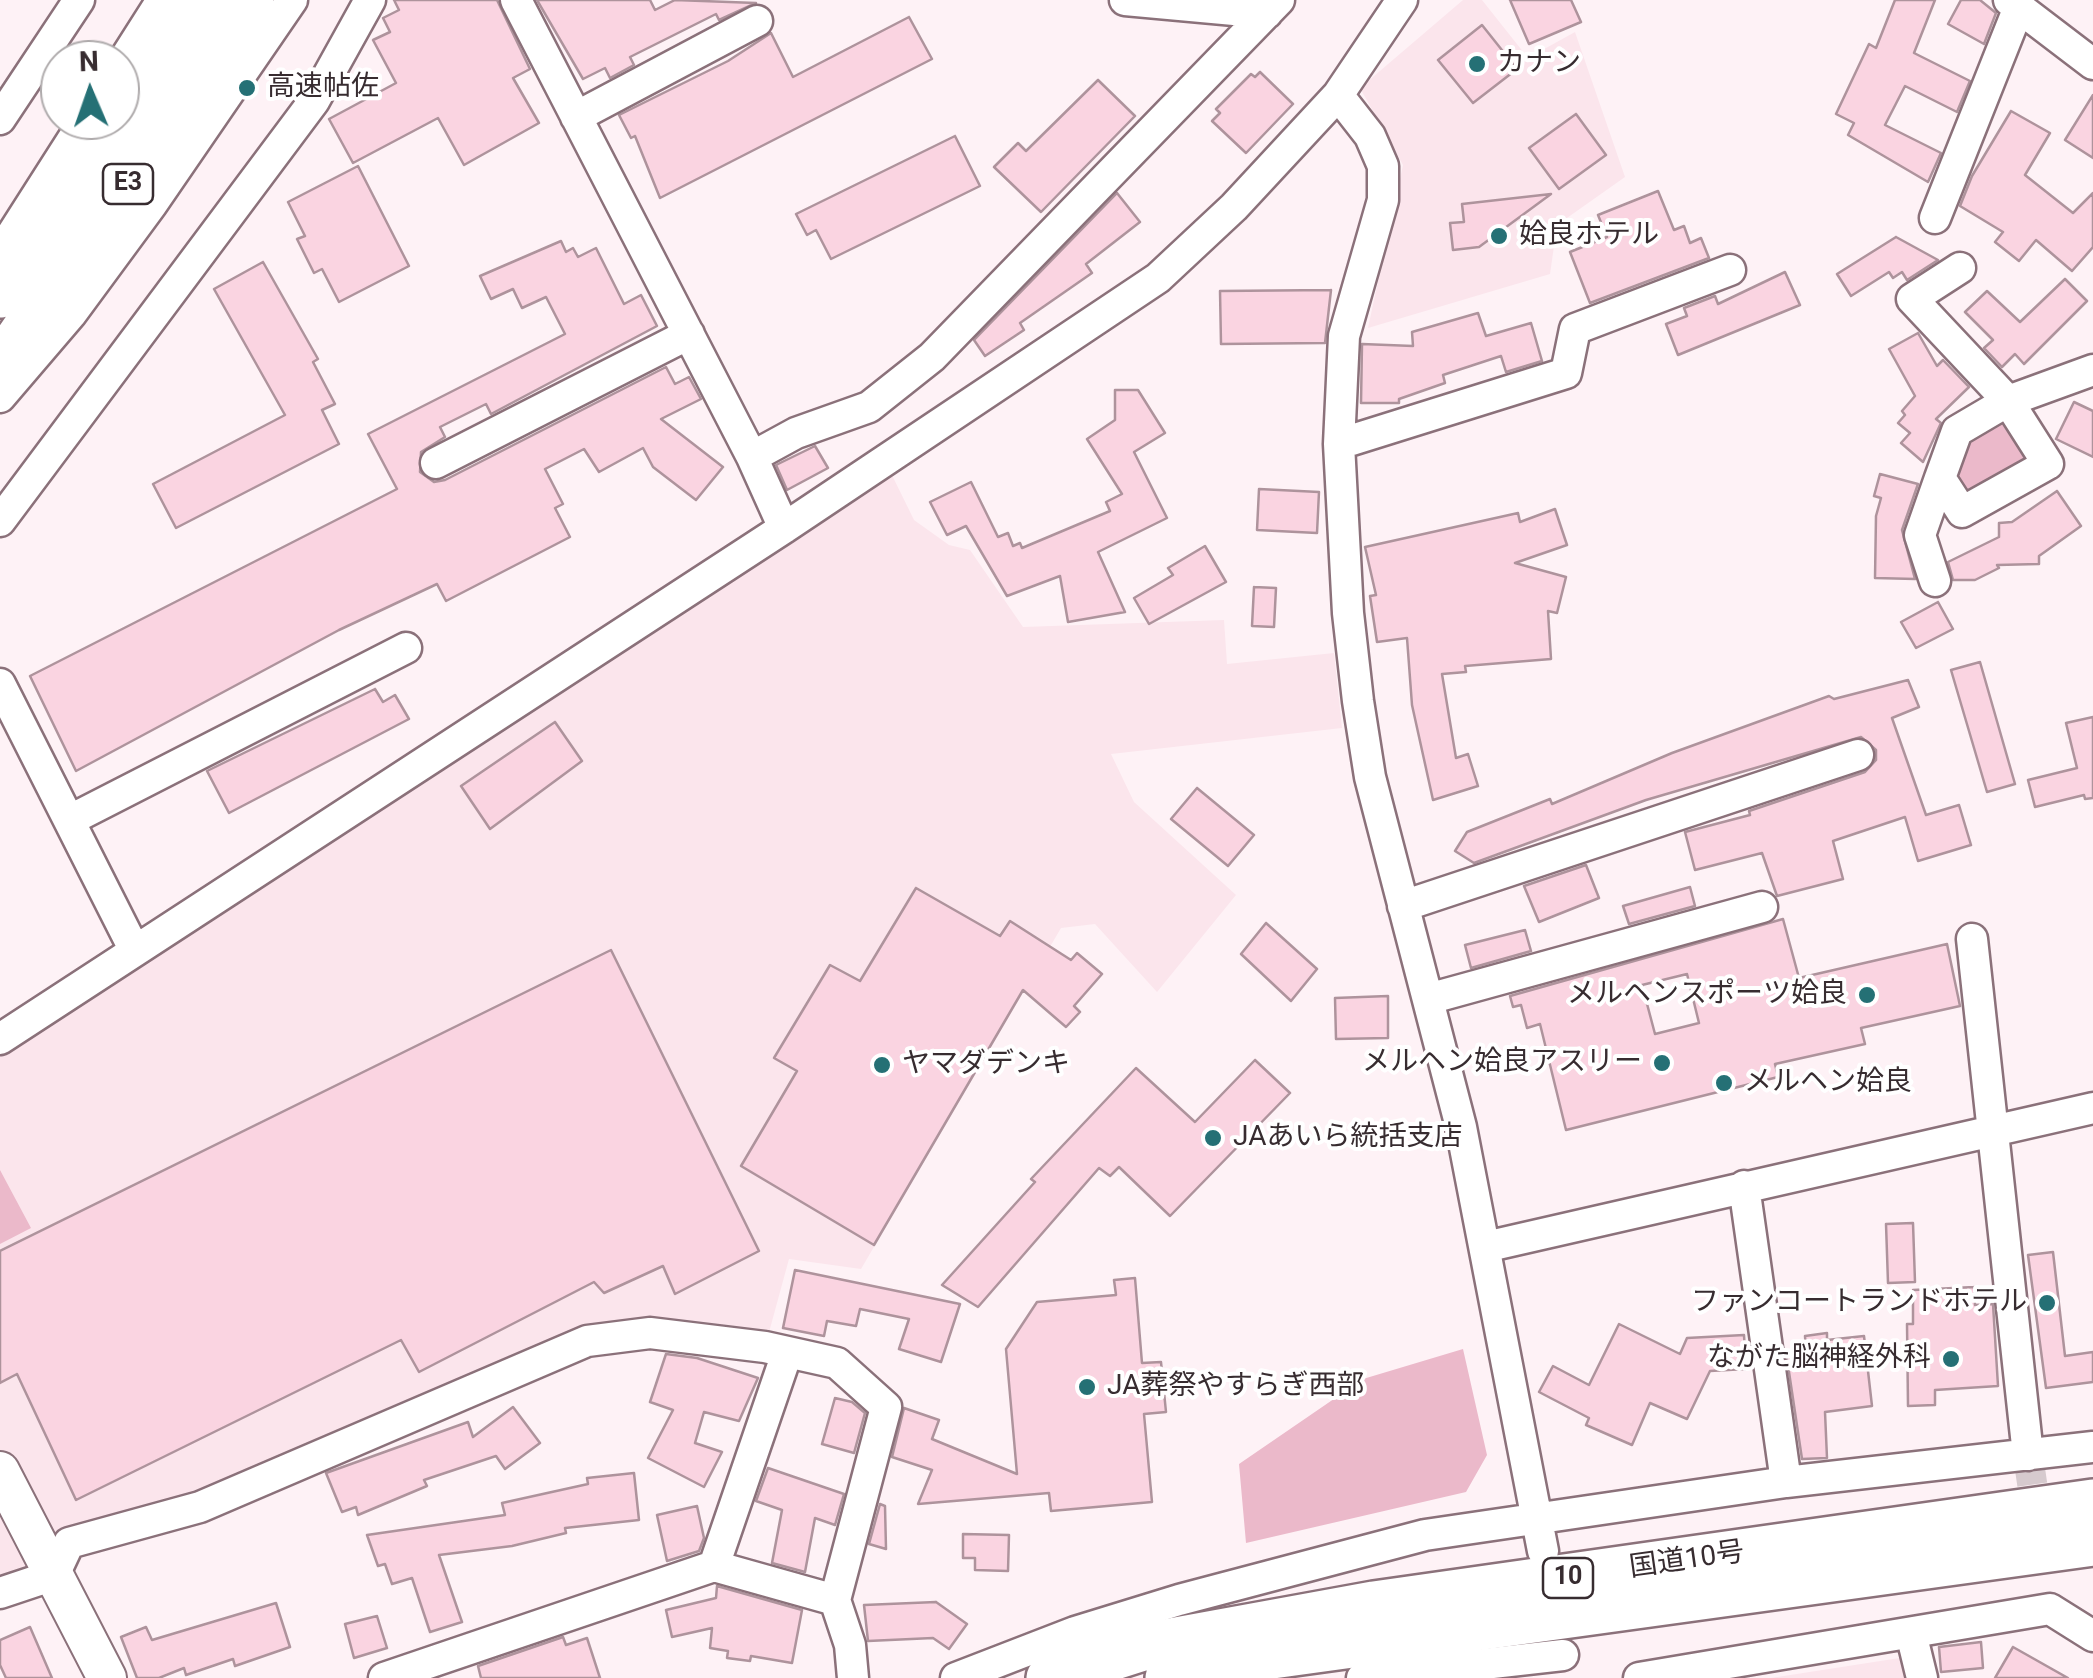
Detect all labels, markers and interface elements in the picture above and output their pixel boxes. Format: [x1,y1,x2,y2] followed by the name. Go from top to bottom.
[40,40,140,140] north arrow
[79,45,99,78] text: N
[1497,47,1581,81] place label: カナン
[1466,53,1488,75] marker: カナン
[267,71,379,105] place label: 高速帖佐
[236,77,258,99] marker: 高速帖佐
[103,164,153,204] road number: E3
[1519,219,1659,253] place label: 姶良ホテル
[1488,225,1510,247] marker: 姶良ホテル
[1567,978,1847,1012] place label: メルヘンスポーツ姶良
[1856,984,1878,1006] marker: メルヘンスポーツ姶良
[1362,1046,1642,1080] place label: メルヘン姶良アスリー
[902,1048,1070,1082] place label: ヤマダデンキ
[1651,1052,1673,1074] marker: メルヘン姶良アスリー
[871,1054,893,1076] marker: ヤマダデンキ
[1744,1066,1912,1100] place label: メルヘン姶良
[1713,1072,1735,1094] marker: メルヘン姶良
[1233,1121,1462,1155] place label: JAあいら統括支店
[1202,1127,1224,1149] marker: JAあいら統括支店
[1691,1286,2027,1320] place label: ファンコートランドホテル
[2036,1292,2058,1314] marker: ファンコートランドホテル
[1707,1342,1931,1376] place label: ながた脳神経外科
[1940,1348,1962,1370] marker: ながた脳神経外科
[1107,1370,1364,1404] place label: JA葬祭やすらぎ西部
[1076,1376,1098,1398] marker: JA葬祭やすらぎ西部
[1627,1536,1747,1586] street label: 国道10号
[1543,1558,1593,1598] road number: 10

